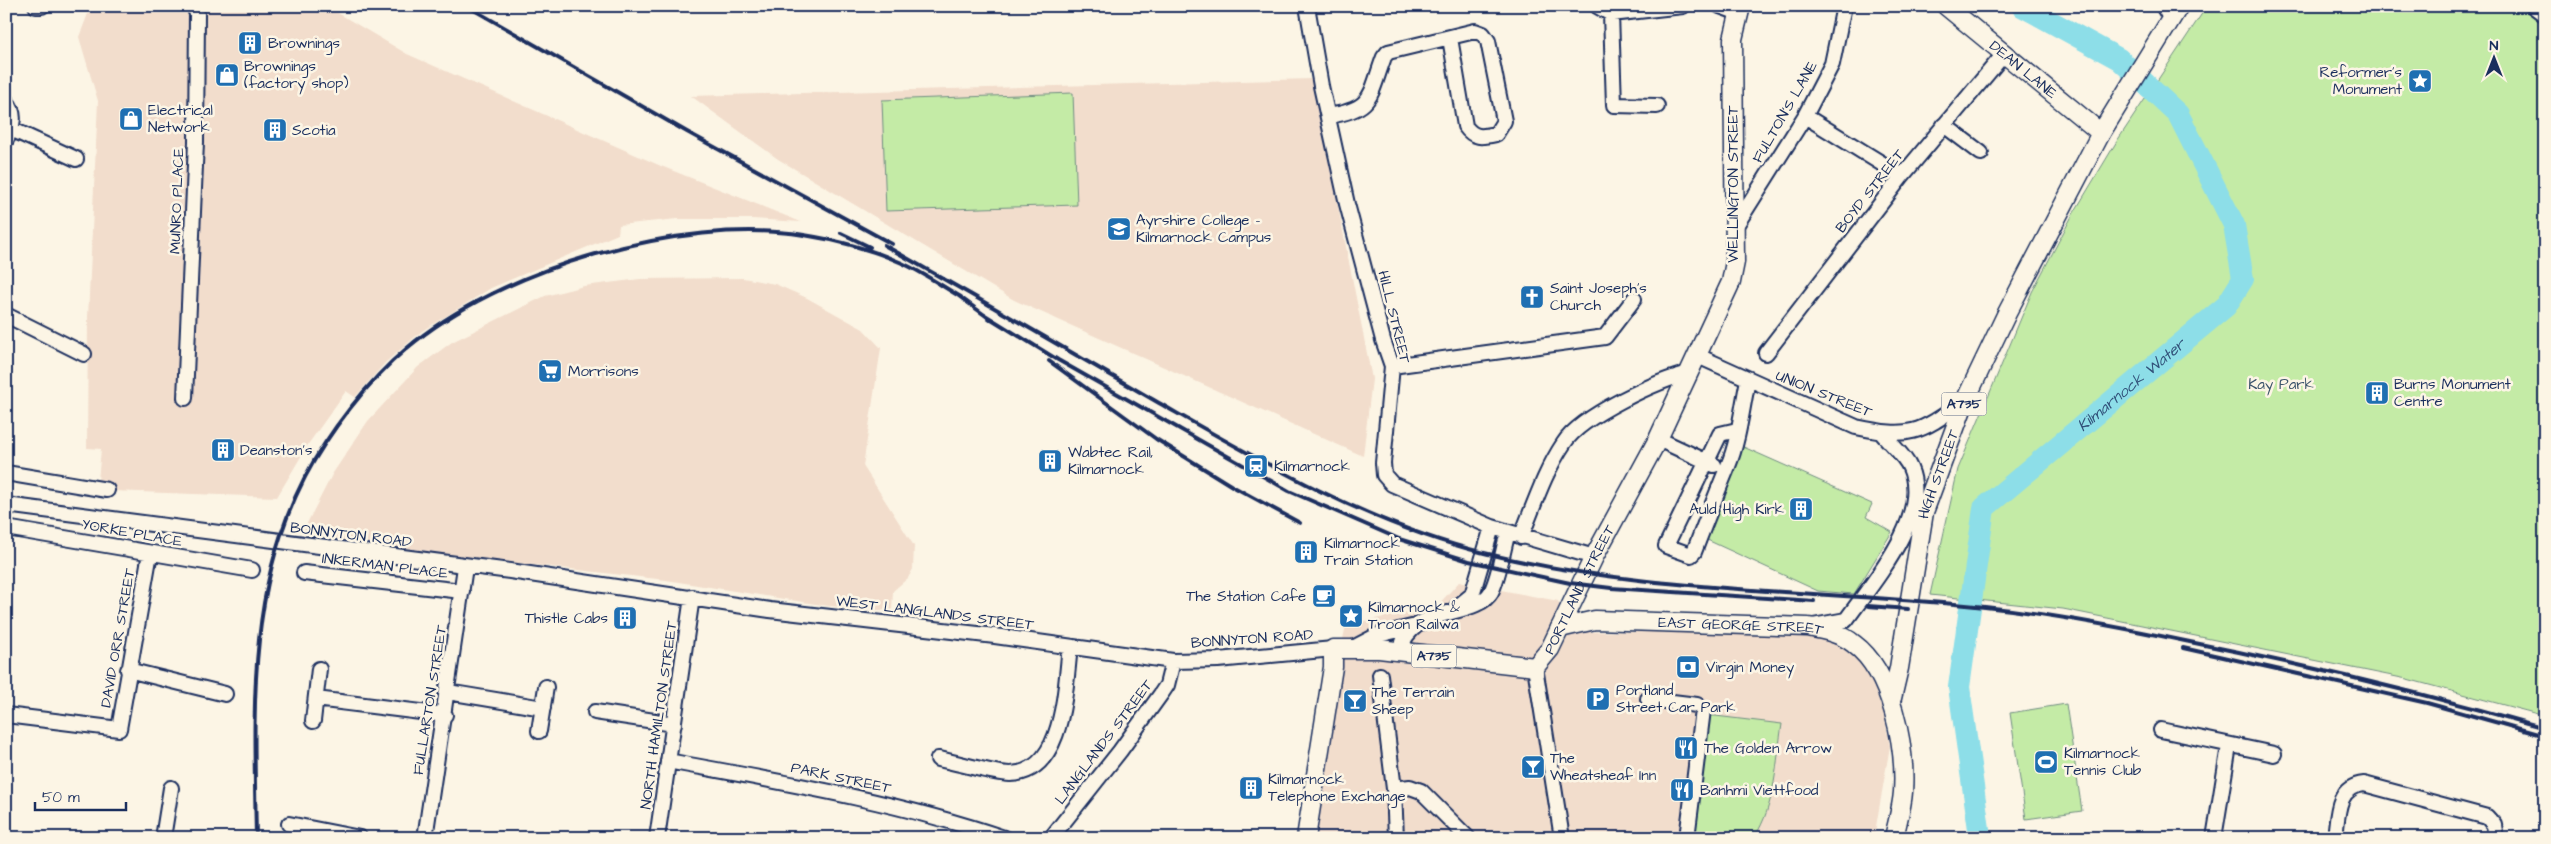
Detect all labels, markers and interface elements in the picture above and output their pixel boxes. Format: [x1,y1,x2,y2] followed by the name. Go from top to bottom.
[237,30,263,56] building icon: Brownings
[2468,32,2518,82] north arrow
[268,33,341,55] place label: Brownings
[1985,35,2062,104] street label: DEAN LANE
[2490,36,2499,56] text: N
[244,56,349,95] place label: Brownings (factory shop)
[1747,57,1823,167] street label: FULTON'S LANE
[214,62,240,88] shop icon: Brownings (factory shop)
[2320,62,2402,100] place label: Reformer's Monument
[2407,68,2433,94] place icon: Reformer's Monument
[148,100,213,138] place label: Electrical Network
[1723,105,1744,263] street label: WELLINGTON STREET
[118,106,144,132] shop icon: Electrical Network
[262,117,288,143] building icon: Scotia
[292,120,336,141] place label: Scotia
[1831,144,1910,237] street label: BOYD STREET
[165,148,189,254] street label: MUNRO PLACE
[1136,210,1272,248] place label: Ayrshire College - Kilmarnock Campus
[1106,216,1132,242] school or university icon: Ayrshire College - Kilmarnock Campus
[1372,268,1416,366] street label: HILL STREET
[1550,278,1647,316] place label: Saint Joseph's Church
[1519,284,1545,310] church icon: Saint Joseph's Church
[2073,332,2192,437] water label: Kilmarnock Water
[537,358,563,384] supermarket icon: Morrisons
[568,361,639,382] place label: Morrisons
[1773,365,1876,423] street label: UNION STREET
[2248,374,2314,396] park label: Kay Park
[2394,374,2511,412] place label: Burns Monument Centre
[2364,380,2390,406] building icon: Burns Monument Centre
[1942,392,1986,416] road number: A735
[1913,426,1964,520] street label: HIGH STREET
[210,437,236,463] building icon: Deanston's
[240,440,313,461] place label: Deanston's
[1068,442,1153,480] place label: Wabtec Rail, Kilmarnock
[1037,448,1063,474] building icon: Wabtec Rail, Kilmarnock
[1243,453,1269,479] station icon: Kilmarnock
[1274,456,1350,477] place label: Kilmarnock
[1788,496,1814,522] building icon: Auld High Kirk
[1689,499,1784,521] place label: Auld High Kirk
[80,514,184,552] street label: YORKE PLACE
[289,517,413,553] street label: BONNYTON ROAD
[1539,520,1620,658] street label: PORTLAND STREET
[1324,533,1413,571] place label: Kilmarnock Train Station
[1293,539,1319,565] building icon: Kilmarnock Train Station
[321,548,449,584] street label: INKERMAN PLACE
[95,566,141,709] street label: DAVID ORR STREET
[1311,583,1337,609] cafe icon: The Station Cafe
[1186,586,1306,607] place label: The Station Cafe
[835,590,1036,636] street label: WEST LANGLANDS STREET
[1368,597,1460,635] place label: Kilmarnock & Troon Railwa
[1338,603,1364,629] place icon: Kilmarnock & Troon Railwa
[612,605,638,631] building icon: Thistle Cabs
[525,608,608,629] place label: Thistle Cabs
[1658,612,1826,640] street label: EAST GEORGE STREET
[635,619,683,810] street label: NORTH HAMILTON STREET
[408,623,452,776] street label: FULLARTON STREET
[1190,624,1314,654] street label: BONNYTON ROAD
[1412,644,1456,668] road number: A735
[1675,654,1701,680] bank icon: Virgin Money
[1706,657,1794,679] place label: Virgin Money
[1050,675,1158,809] street label: LANGLANDS STREET
[1616,680,1736,718] place label: Portland Street Car Park
[1372,682,1455,720] place label: The Terrain Sheep
[1585,686,1611,712] parking icon: Portland Street Car Park
[1342,688,1368,714] bar icon: The Terrain Sheep
[1673,735,1699,761] restaurant icon: The Golden Arrow
[1704,738,1832,759] place label: The Golden Arrow
[2064,743,2142,781] place label: Kilmarnock Tennis Club
[1550,748,1657,786] place label: The Wheatsheaf Inn
[2033,749,2059,775] sports icon: Kilmarnock Tennis Club
[1520,754,1546,780] bar icon: The Wheatsheaf Inn
[789,757,894,799] street label: PARK STREET
[1268,769,1406,808] place label: Kilmarnock Telephone Exchange
[1238,775,1264,801] building icon: Kilmarnock Telephone Exchange
[1669,777,1695,803] restaurant icon: Banhmi Viettfood
[35,779,126,811] scale bar
[1700,780,1819,801] place label: Banhmi Viettfood
[42,787,80,808] text: 50 m

